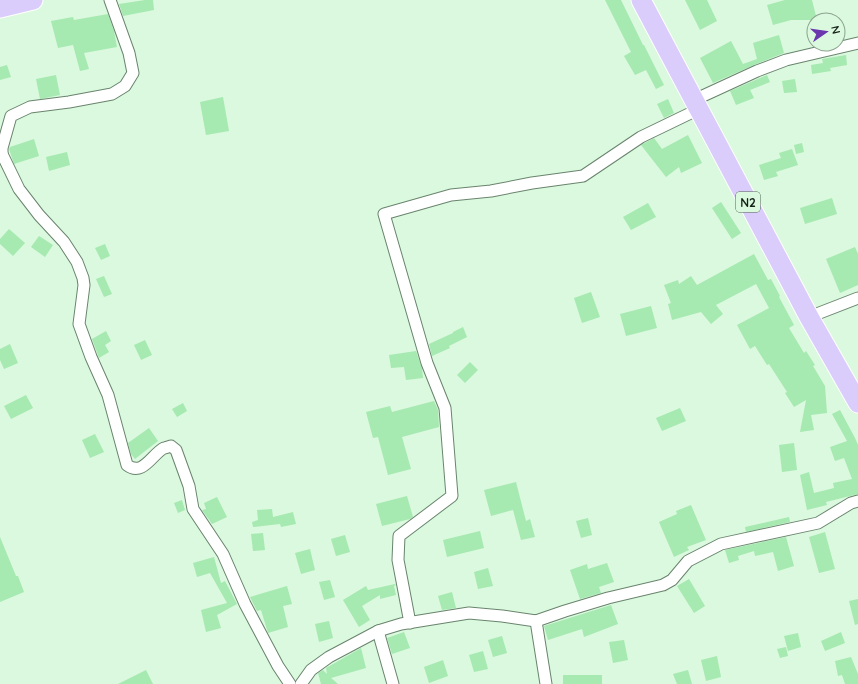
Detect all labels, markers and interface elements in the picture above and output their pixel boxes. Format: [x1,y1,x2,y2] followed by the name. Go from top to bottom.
[806,12,846,52] north arrow
[828,24,843,35] text: N
[736,192,760,212] road number: N2

